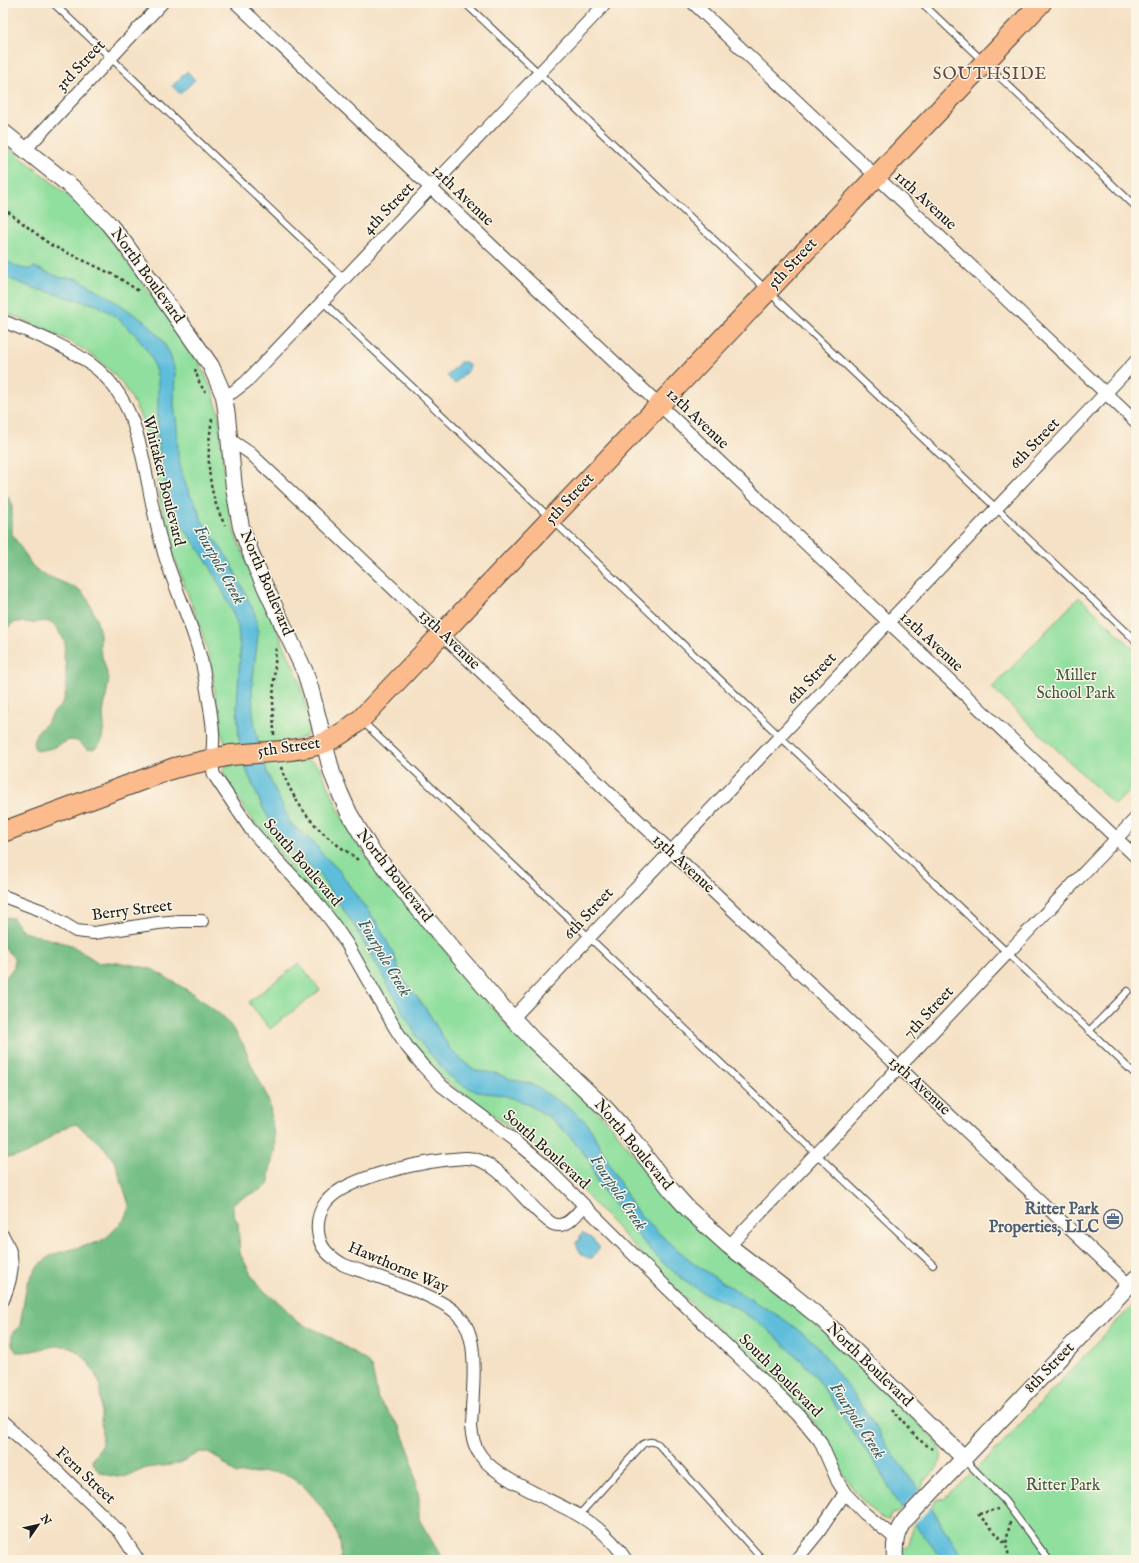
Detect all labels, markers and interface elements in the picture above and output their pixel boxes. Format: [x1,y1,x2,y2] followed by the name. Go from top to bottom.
[52,36,110,96] street label: 3rd Street
[933,64,1047,85] district label: SOUTHSIDE
[426,161,498,231] street label: 12th Avenue
[890,167,960,235] street label: 11th Avenue
[359,178,419,239] street label: 4th Street
[106,224,189,328] street label: North Boulevard
[764,234,822,294] street label: 5th Street
[661,384,733,454] street label: 12th Avenue
[137,414,189,549] street label: Whitaker Boulevard
[1006,414,1065,474] street label: 6th Street
[541,469,599,529] street label: 5th Street
[189,522,249,608] water label: Fourpole Creek
[235,527,297,639] street label: North Boulevard
[414,606,484,674] street label: 13th Avenue
[895,607,967,677] street label: 12th Avenue
[783,648,841,709] street label: 6th Street
[1036,666,1116,704] park label: Miller School Park
[256,734,322,762] street label: 5th Street
[258,815,346,911] street label: South Boulevard
[351,825,437,927] street label: North Boulevard
[648,830,718,898] street label: 13th Avenue
[560,883,618,944] street label: 6th Street
[91,896,174,926] street label: Berry Street
[353,915,416,1001] water label: Fourpole Creek
[900,982,959,1043] street label: 7th Street
[884,1052,954,1120] street label: 13th Avenue
[589,1095,677,1195] street label: North Boulevard
[498,1106,594,1195] street label: South Boulevard
[585,1151,651,1235] water label: Fourpole Creek
[989,1200,1100,1238] place label: Ritter Park Properties, LLC
[1102,1208,1124,1230] office icon: Ritter Park Properties, LLC
[345,1238,452,1298] street label: Hawthorne Way
[821,1319,917,1412] street label: North Boulevard
[734,1330,826,1422] street label: South Boulevard
[1021,1338,1080,1398] street label: 8th Street
[824,1379,890,1463] water label: Fourpole Creek
[51,1443,120,1509] street label: Fern Street
[1026,1476,1101,1496] park label: Ritter Park
[18,1505,58,1545] north arrow
[36,1511,54,1528] text: N

